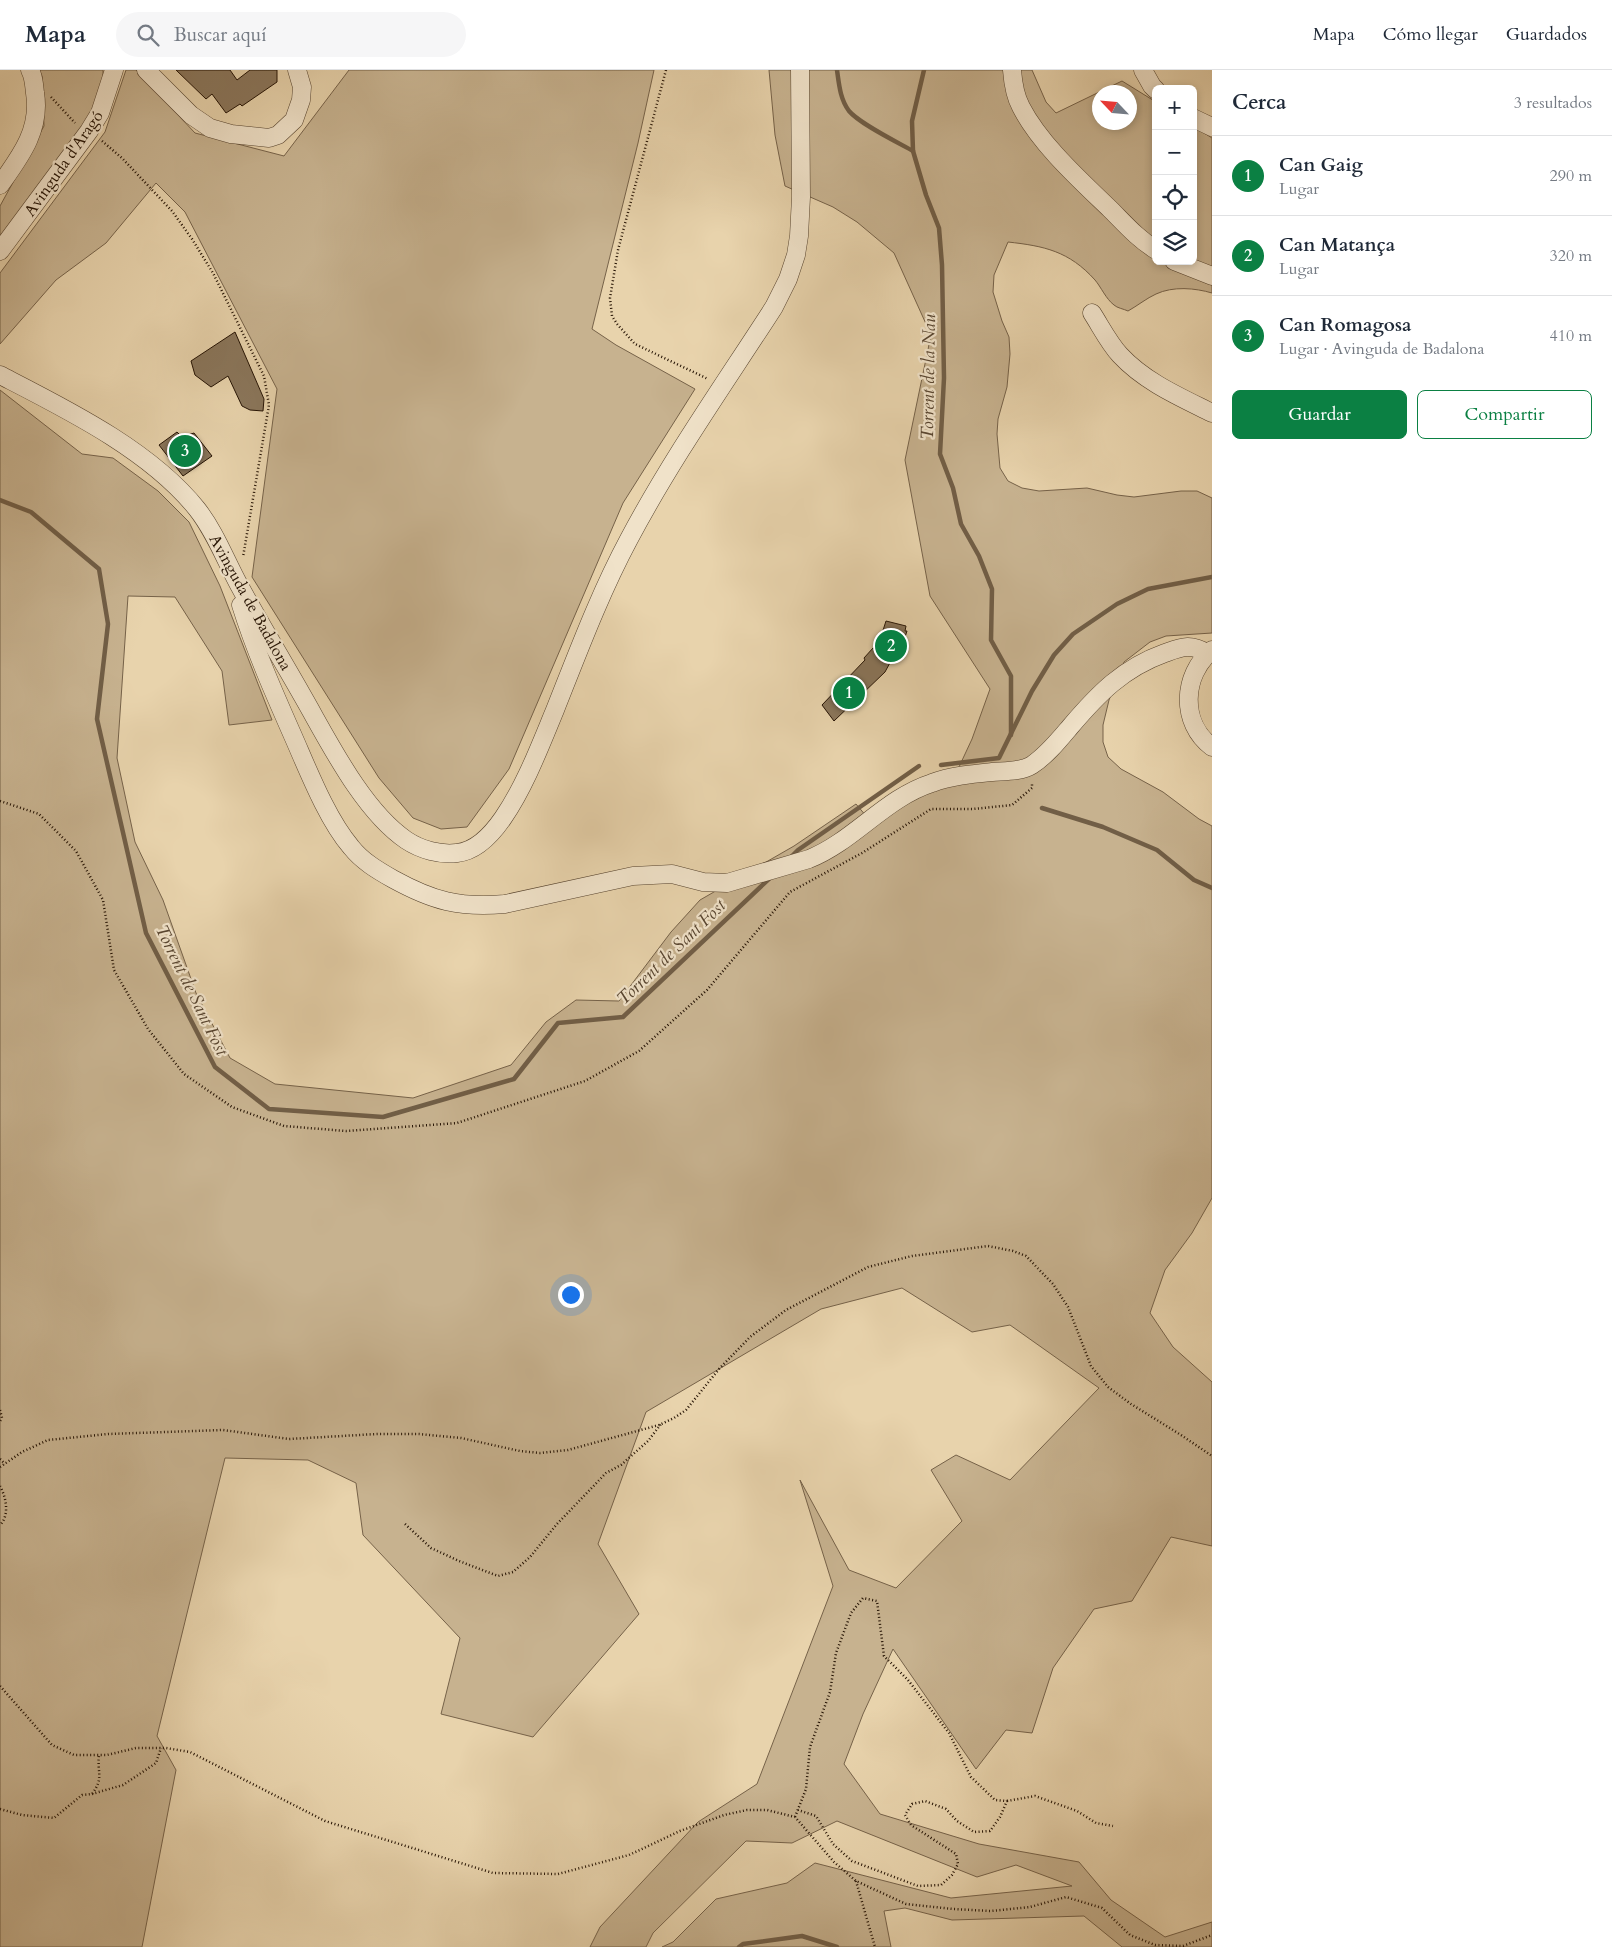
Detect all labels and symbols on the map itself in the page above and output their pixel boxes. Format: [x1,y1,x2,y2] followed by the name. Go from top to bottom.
[1092,85,1137,130] north arrow
[19,106,109,221] street label: Avinguda d'Aragó
[915,314,942,440] water label: Torrent de la Nau
[169,432,201,470] pin: 3
[204,530,297,675] street label: Avinguda de Badalona
[875,627,907,665] pin: 2
[833,674,865,712] pin: 1
[611,893,732,1011] water label: Torrent de Sant Fost
[149,921,234,1061] water label: Torrent de Sant Fost
[558,1282,584,1308] your location

